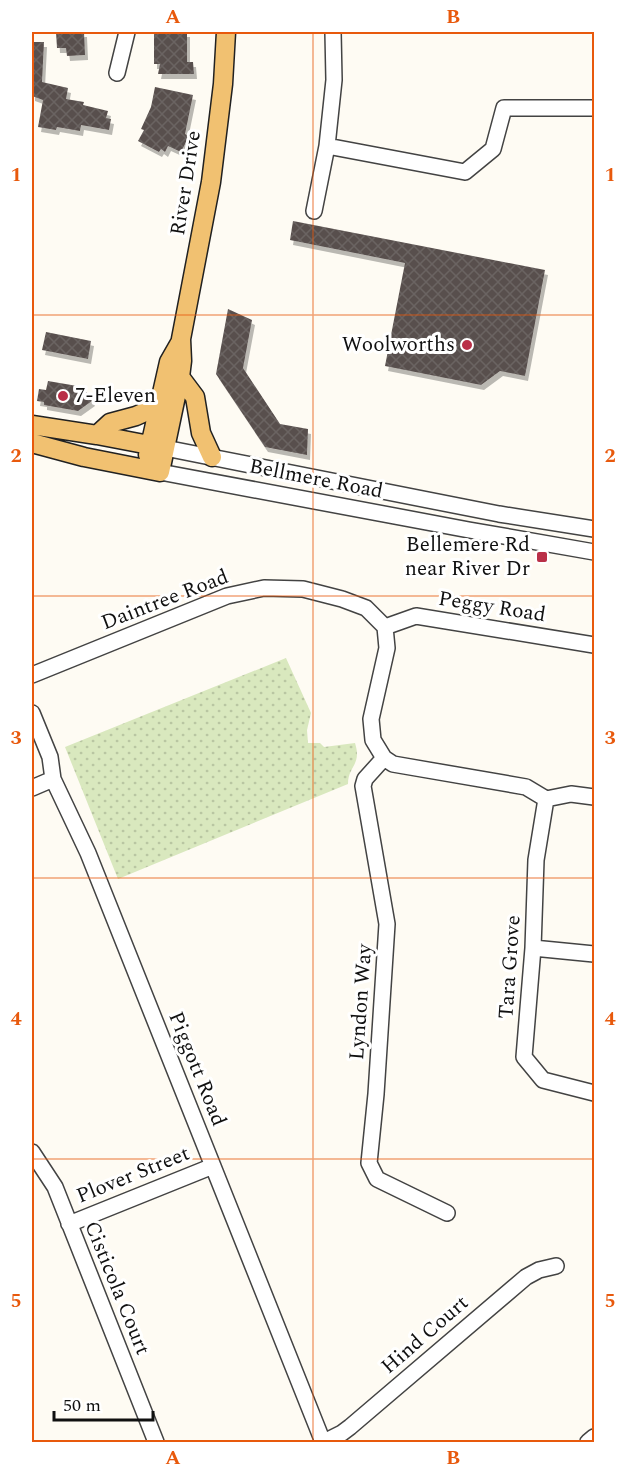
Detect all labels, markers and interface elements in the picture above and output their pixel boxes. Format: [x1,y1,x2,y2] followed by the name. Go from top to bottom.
[165,2,181,32] text: A
[446,2,460,32] text: B
[162,128,210,238] street label: River Drive
[10,160,22,190] text: 1
[604,160,616,190] text: 1
[342,329,455,361] place label: Woolworths
[460,338,474,352] marker: Woolworths
[75,380,156,412] place label: 7-Eleven
[56,389,70,403] marker: 7-Eleven
[10,441,22,471] text: 2
[604,441,616,471] text: 2
[246,450,386,508] street label: Bellmere Road
[405,529,530,585] place label: Bellemere Rd near River Dr
[535,550,549,564] marker: Bellemere Rd near River Dr
[97,561,233,639] street label: Daintree Road
[436,583,548,631] street label: Peggy Road
[10,723,22,753] text: 3
[604,723,616,753] text: 3
[490,914,530,1020] street label: Tara Grove
[341,942,381,1061] street label: Lyndon Way
[10,1004,22,1034] text: 4
[604,1004,616,1034] text: 4
[159,1007,235,1131] street label: Piggott Road
[71,1138,195,1212] street label: Plover Street
[76,1216,158,1360] street label: Cisticola Court
[10,1286,22,1316] text: 5
[604,1286,616,1316] text: 5
[374,1288,476,1382] street label: Hind Court
[54,1384,153,1422] scale bar
[63,1392,101,1419] text: 50 m
[165,1443,181,1473] text: A
[446,1443,460,1473] text: B

